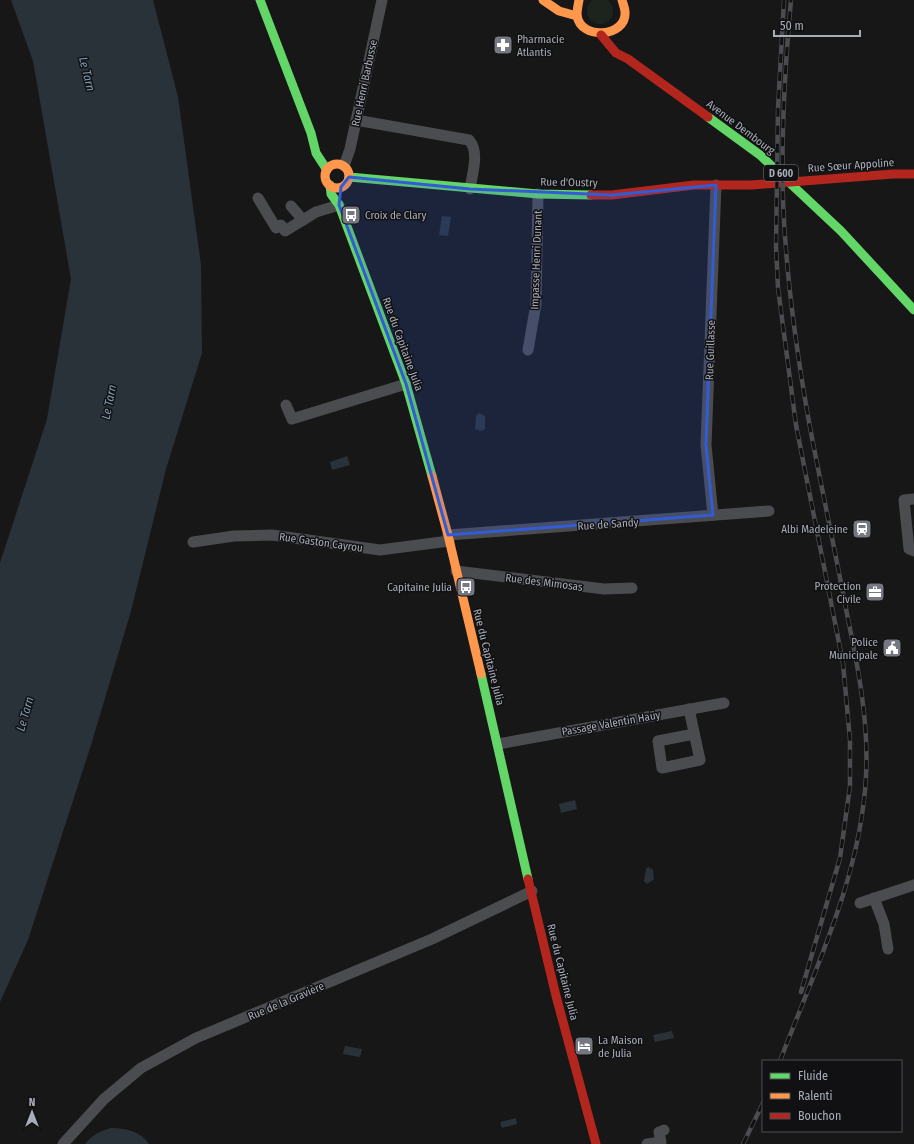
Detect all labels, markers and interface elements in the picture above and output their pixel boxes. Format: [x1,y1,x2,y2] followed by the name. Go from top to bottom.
[774,12,860,38] scale bar
[780,19,804,33] text: 50 m
[517,33,564,59] place label: Pharmacie Atlantis
[492,34,514,56] pharmacy icon: Pharmacie Atlantis
[349,39,380,128] street label: Rue Henri Barbusse
[76,55,98,93] water label: Le Tarn
[704,97,778,158] street label: Avenue Dembourg
[807,156,895,175] street label: Rue Sœur Appoline
[764,165,798,181] road number: D 600
[540,175,598,190] street label: Rue d'Oustry
[340,204,362,226] bus stop icon: Croix de Clary
[365,209,426,222] place label: Croix de Clary
[528,210,545,310] street label: Impasse Henri Dunant
[380,296,426,393] street label: Rue du Capitaine Julia
[703,320,718,380] street label: Rue Guillasse
[99,383,119,421] water label: Le Tarn
[577,516,639,533] street label: Rue de Sandy
[851,518,873,540] station icon: Albi Madeleine
[781,523,848,536] place label: Albi Madeleine
[278,530,364,555] street label: Rue Gaston Cayrou
[505,571,584,594] street label: Rue des Mimosas
[455,576,477,598] bus stop icon: Capitaine Julia
[815,580,861,606] place label: Protection Civile
[387,581,452,594] place label: Capitaine Julia
[864,581,886,603] office icon: Protection Civile
[470,608,507,707] street label: Rue du Capitaine Julia
[829,636,878,662] place label: Police Municipale
[881,637,903,659] public building icon: Police Municipale
[13,695,37,733] water label: Le Tarn
[561,708,662,739] street label: Passage Valentin Haüy
[544,923,581,1022] street label: Rue du Capitaine Julia
[246,980,326,1023] street label: Rue de la Gravière
[598,1034,643,1060] place label: La Maison de Julia
[573,1035,595,1057] hotel icon: La Maison de Julia
[762,1060,902,1132] legend
[798,1069,828,1083] text: Fluide
[798,1089,833,1103] text: Ralenti
[12,1092,52,1132] north arrow
[29,1096,35,1109] text: N
[798,1109,841,1123] text: Bouchon

